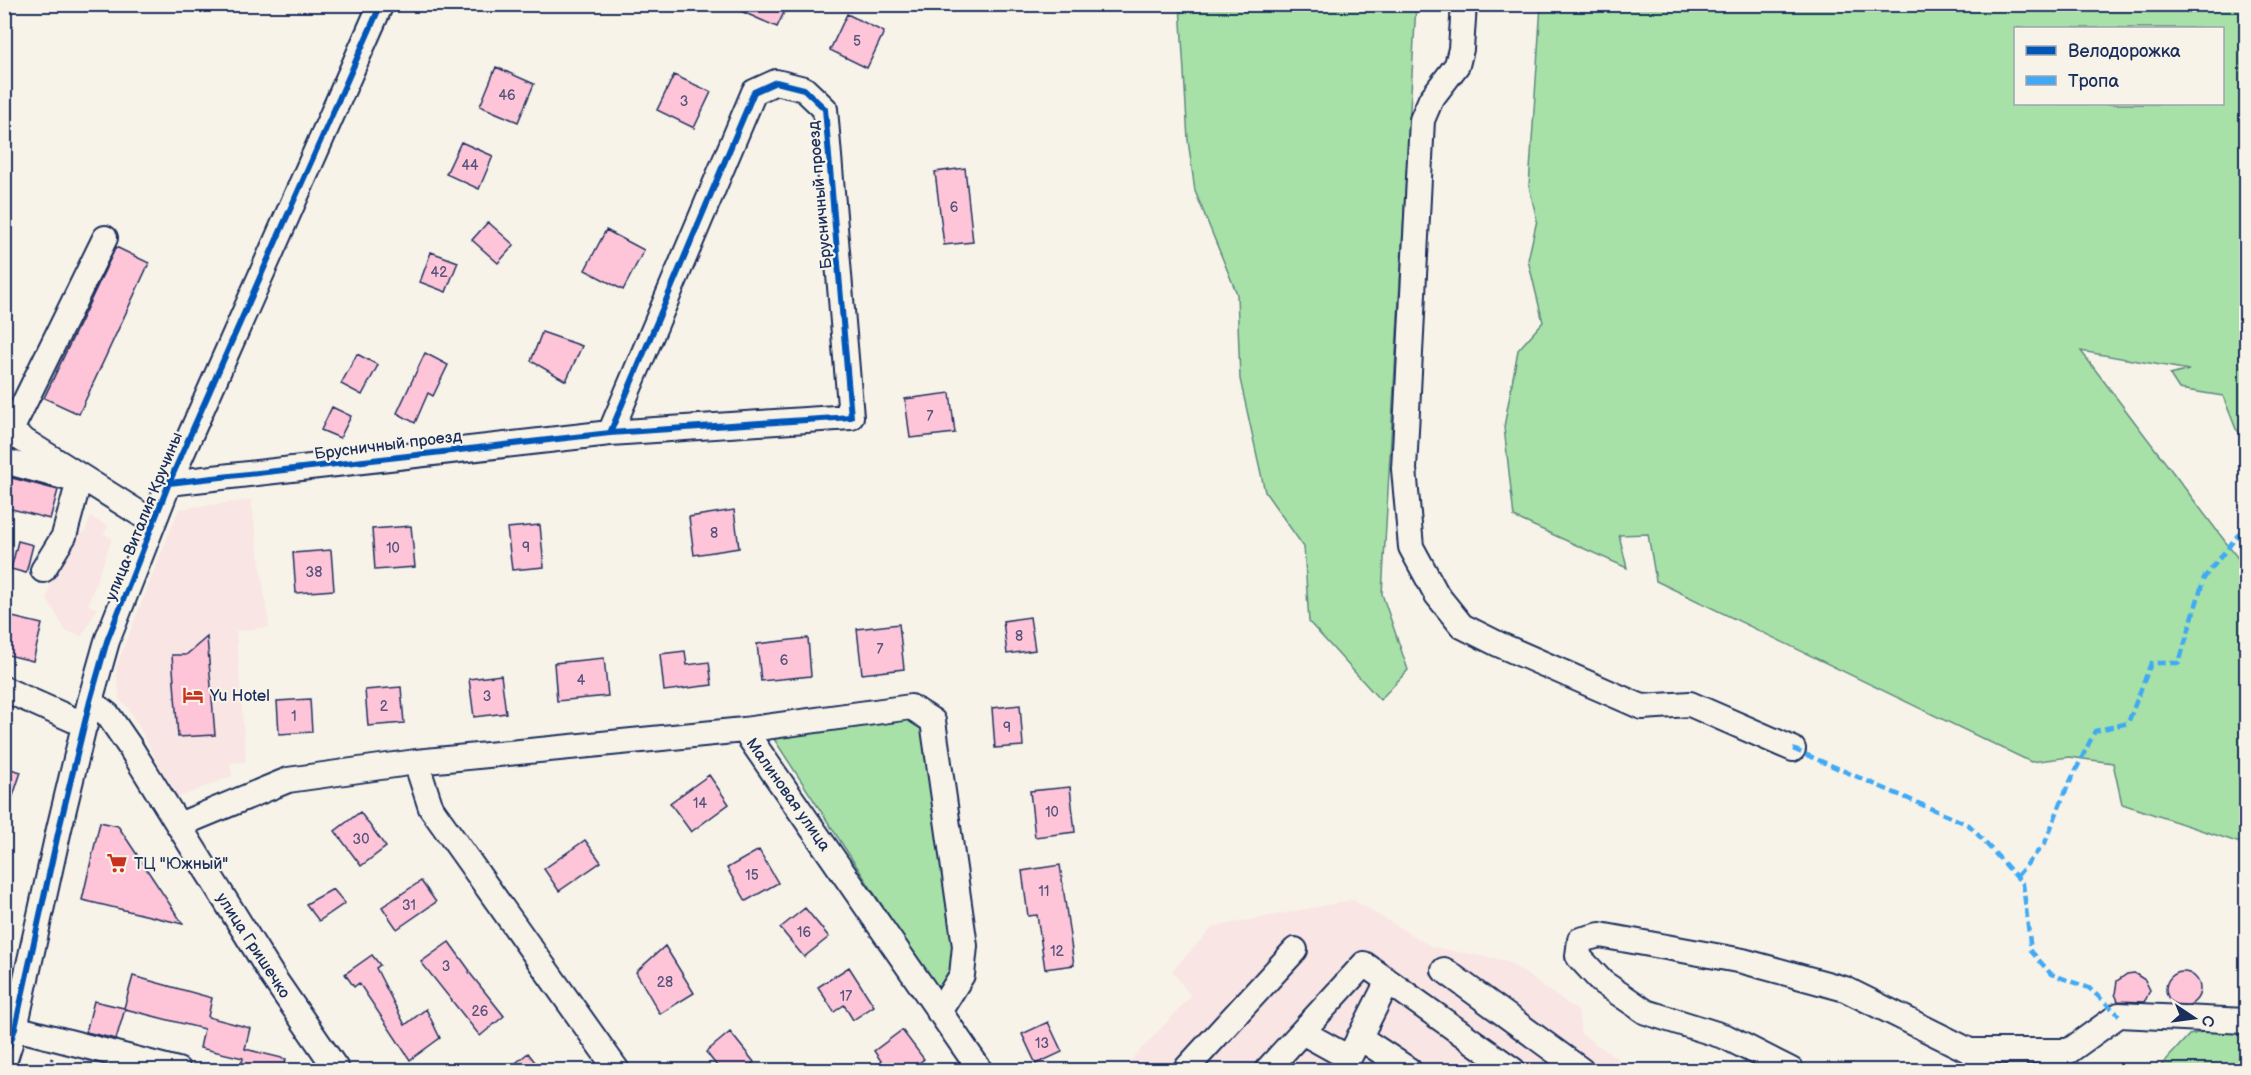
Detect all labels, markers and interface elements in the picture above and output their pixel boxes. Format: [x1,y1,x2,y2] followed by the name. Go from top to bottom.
[2014,27,2224,105] legend
[853,33,861,50] house number: 5
[2068,41,2181,62] text: Велодорожка
[2068,71,2119,92] text: Тропа
[498,87,516,104] house number: 46
[680,93,688,110] house number: 3
[805,120,836,270] street label: Брусничный проезд
[461,157,479,174] house number: 44
[950,199,959,216] house number: 6
[431,264,448,281] house number: 42
[927,408,934,425] house number: 7
[313,427,463,464] street label: Брусничный проезд
[102,430,187,604] street label: улица Виталия Кручины
[710,525,718,542] house number: 8
[522,539,530,556] house number: 9
[386,540,400,557] house number: 10
[306,564,322,581] house number: 38
[1015,628,1023,645] house number: 8
[877,641,884,658] house number: 7
[780,652,789,669] house number: 6
[577,672,586,689] house number: 4
[181,683,205,707] hotel icon: Yu Hotel
[209,687,270,706] place label: Yu Hotel
[483,688,491,705] house number: 3
[380,698,389,715] house number: 2
[291,708,297,725] house number: 1
[1003,719,1011,736] house number: 9
[742,735,834,855] street label: Малиновая улица
[693,795,707,812] house number: 14
[1045,804,1059,821] house number: 10
[353,831,369,848] house number: 30
[105,851,129,875] supermarket icon: ТЦ "Южный"
[134,855,228,874] place label: ТЦ "Южный"
[745,867,759,884] house number: 15
[1039,883,1049,900] house number: 11
[212,890,294,1002] street label: улица Гришечко
[402,897,416,914] house number: 31
[797,924,811,941] house number: 16
[1050,943,1065,960] house number: 12
[442,958,450,975] house number: 3
[657,974,673,991] house number: 28
[840,988,852,1005] house number: 17
[2164,988,2224,1048] north arrow
[472,1003,489,1020] house number: 26
[2197,1013,2218,1029] text: С
[1035,1035,1049,1052] house number: 13

